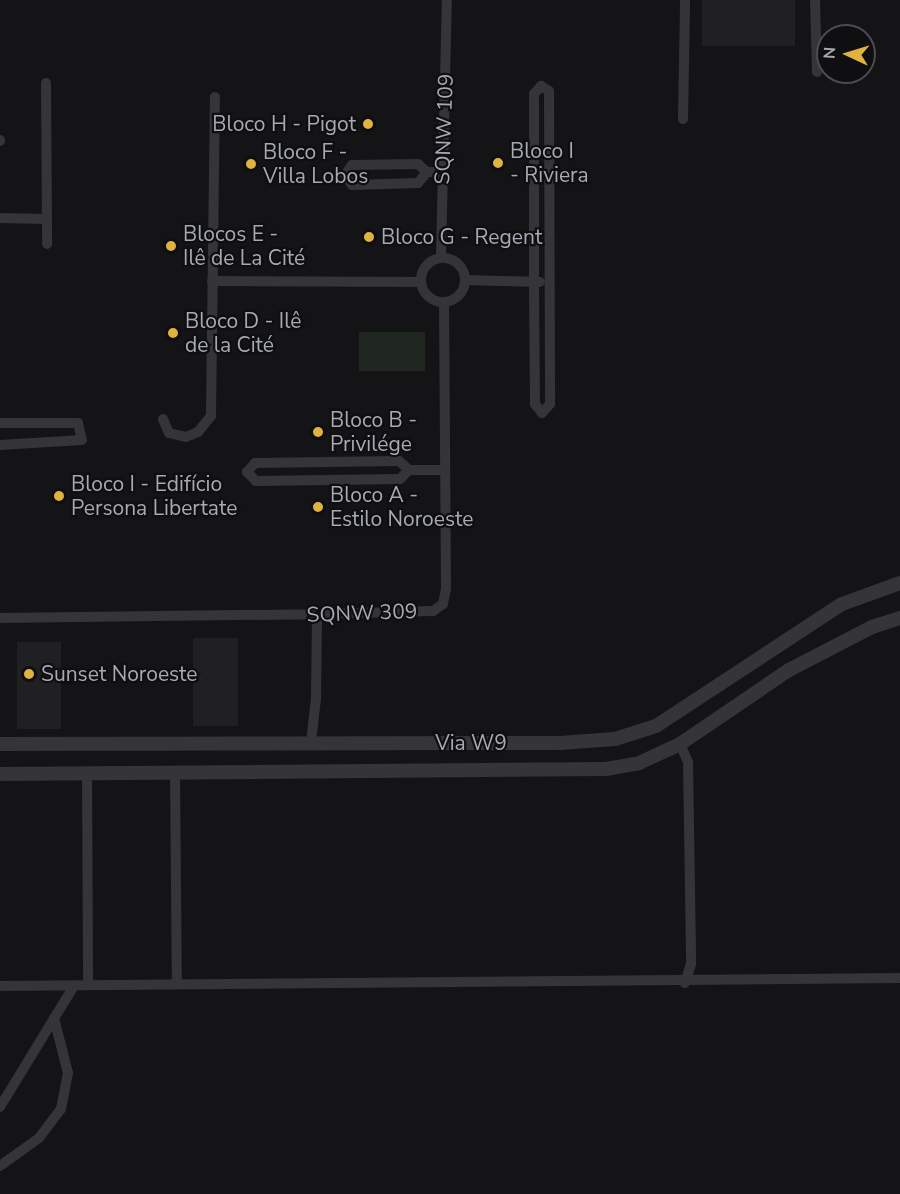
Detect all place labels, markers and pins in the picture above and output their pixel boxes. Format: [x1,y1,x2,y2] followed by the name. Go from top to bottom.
[212,111,356,137] place label: Bloco H - Pigot
[361,117,375,131] marker: Bloco H - Pigot
[510,138,589,188] place label: Bloco I - Riviera
[263,139,368,189] place label: Bloco F - Villa Lobos
[491,156,505,170] marker: Bloco I - Riviera
[244,157,258,171] marker: Bloco F - Villa Lobos
[183,221,305,271] place label: Blocos E - Ilê de La Cité
[381,224,542,250] place label: Bloco G - Regent
[362,230,376,244] marker: Bloco G - Regent
[164,239,178,253] marker: Blocos E - Ilê de La Cité
[185,308,302,358] place label: Bloco D - Ilê de la Cité
[166,326,180,340] marker: Bloco D - Ilê de la Cité
[330,407,417,457] place label: Bloco B - Privilége
[311,425,325,439] marker: Bloco B - Privilége
[71,471,237,521] place label: Bloco I - Edifício Persona Libertate
[330,482,473,532] place label: Bloco A - Estilo Noroeste
[52,489,66,503] marker: Bloco I - Edifício Persona Libertate
[311,500,325,514] marker: Bloco A - Estilo Noroeste
[41,661,197,687] place label: Sunset Noroeste
[22,667,36,681] marker: Sunset Noroeste

